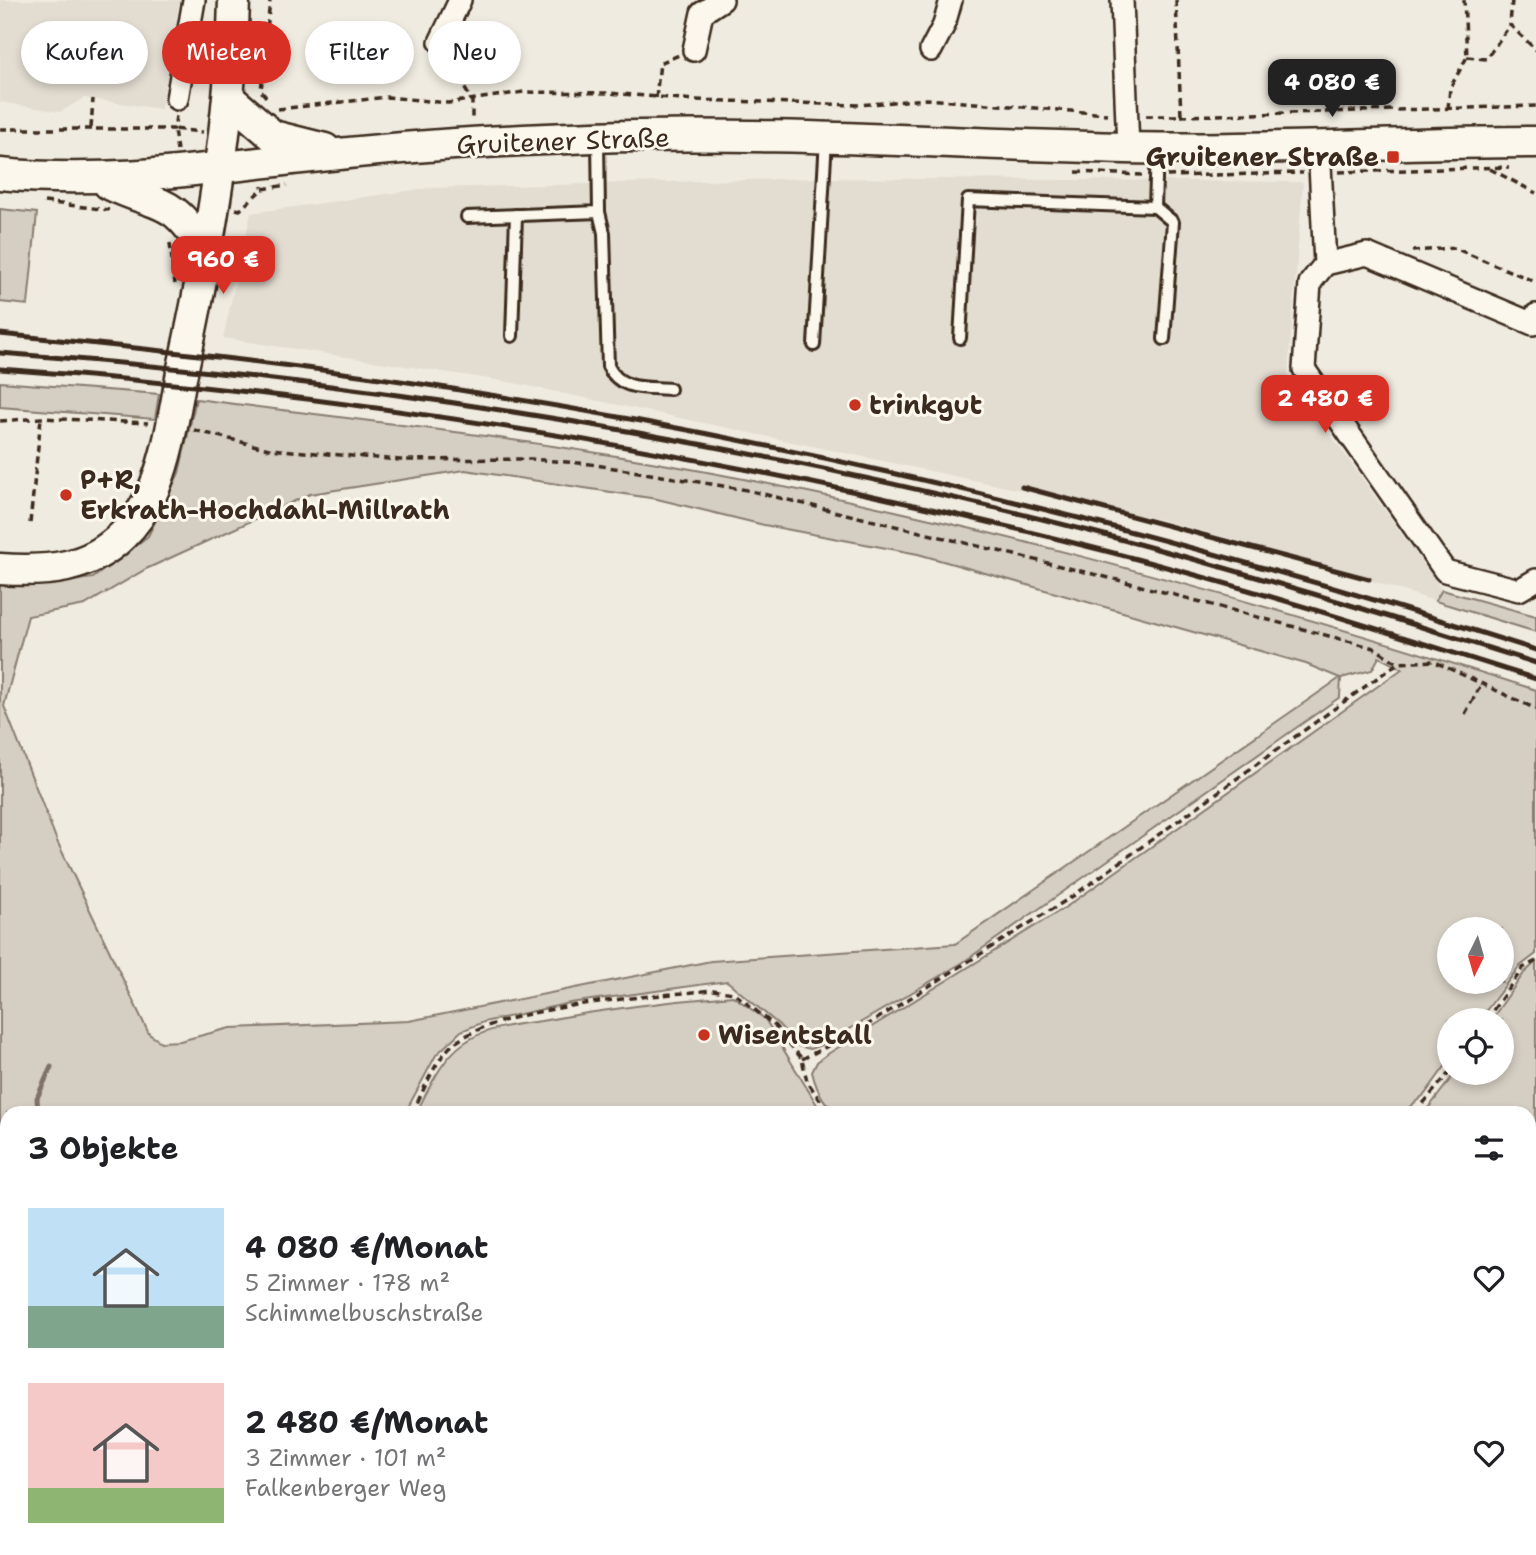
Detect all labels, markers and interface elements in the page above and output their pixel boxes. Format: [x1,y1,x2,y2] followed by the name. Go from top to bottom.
[21,21,148,84] chip: Kaufen
[162,21,291,84] chip: Mieten
[305,21,414,84] chip: Filter
[428,21,521,84] chip: Neu
[1267,60,1397,119] pin: 4 080 €
[1284,67,1380,97] text: 4 080 €
[456,119,670,162] street label: Gruitener Straße
[1145,139,1379,174] place label: Gruitener Straße
[1385,149,1401,165] marker: Gruitener Straße
[174,236,272,296] pin: 960 €
[187,244,259,274] text: 960 €
[1260,376,1390,435] pin: 2 480 €
[1277,383,1373,413] text: 2 480 €
[869,387,982,422] place label: trinkgut
[847,397,863,413] marker: trinkgut
[80,462,450,527] place label: P+R, Erkrath-Hochdahl-Millrath
[58,487,74,503] marker: P+R, Erkrath-Hochdahl-Millrath
[1437,917,1514,994] north arrow
[1437,917,1514,1085] map controls
[1437,1008,1514,1085] button: locate
[718,1017,872,1052] place label: Wisentstall
[696,1027,712,1043] marker: Wisentstall
[28,1128,178,1169] text: 3 Objekte
[1470,1129,1508,1167] icon: filters
[245,1227,488,1268] text: 4 080 €/Monat
[84,1236,168,1320] icon: home
[1470,1259,1508,1297] icon: heart
[245,1268,450,1298] text: 5 Zimmer · 178 m²
[245,1298,484,1328] text: Schimmelbuschstraße
[245,1402,488,1443] text: 2 480 €/Monat
[84,1411,168,1495] icon: home
[1470,1434,1508,1472] icon: heart
[245,1443,446,1473] text: 3 Zimmer · 101 m²
[245,1473,446,1503] text: Falkenberger Weg

